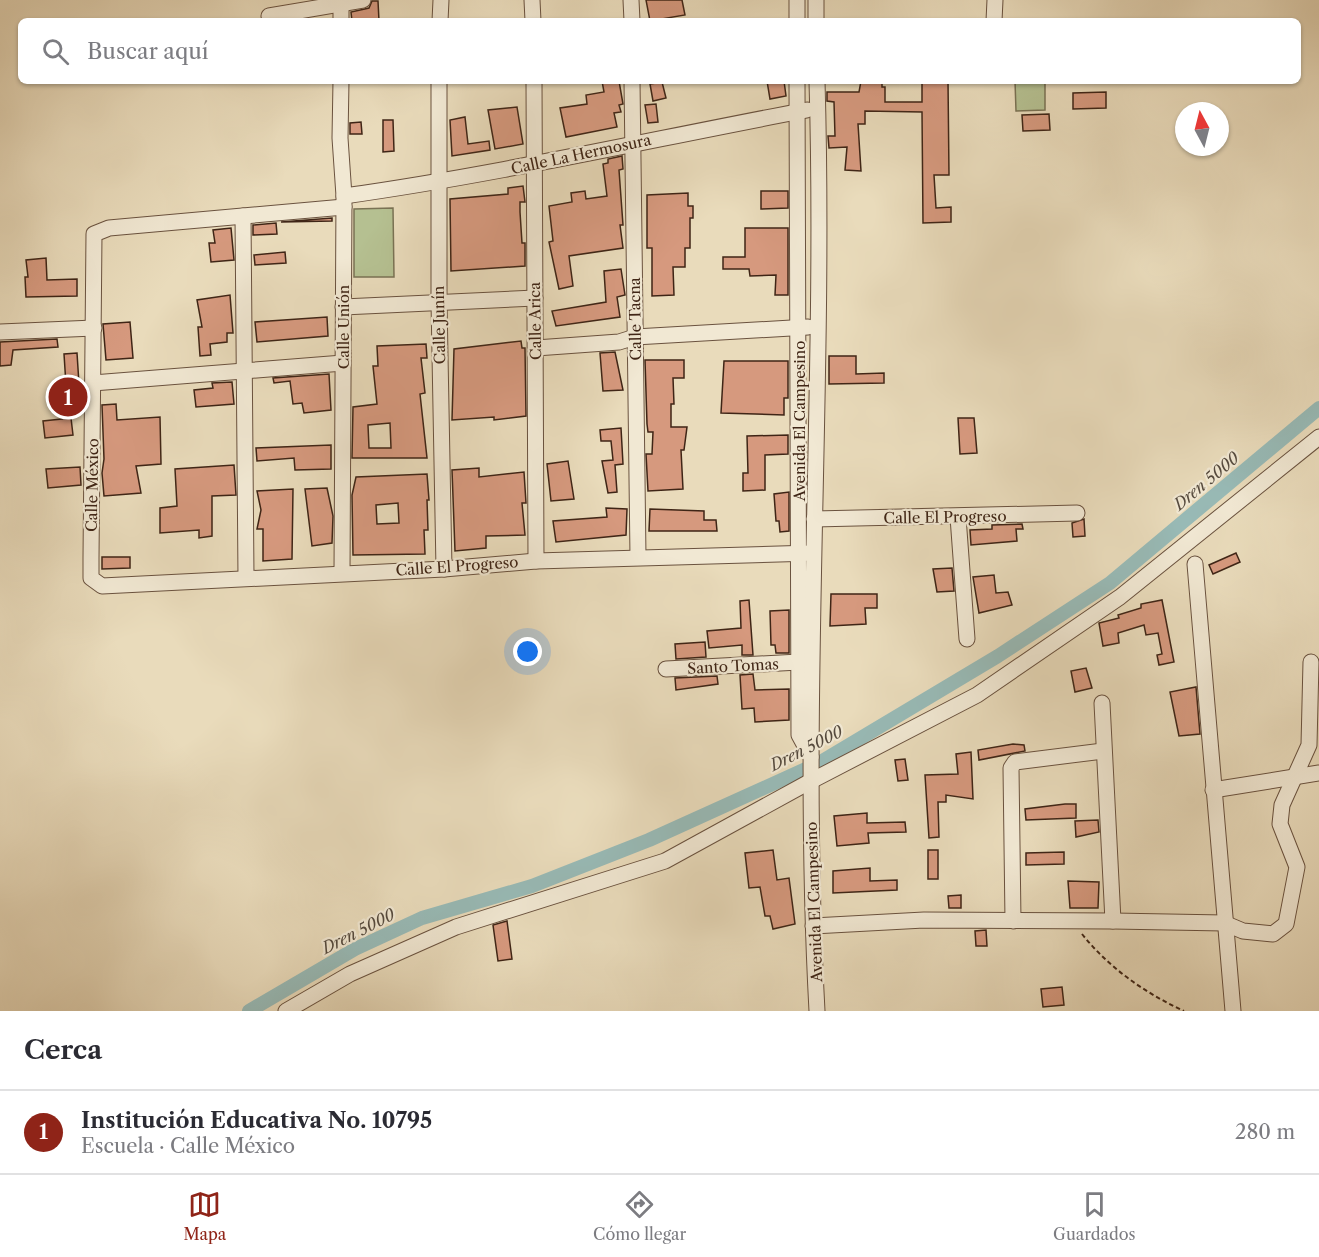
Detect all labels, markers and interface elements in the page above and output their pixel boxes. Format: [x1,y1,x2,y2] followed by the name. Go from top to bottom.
[18,18,1301,84] search box
[39,35,72,68] icon: search
[87,38,209,65] text: Buscar aquí
[1175,102,1229,156] north arrow
[509,130,653,178] street label: Calle La Hermosura
[625,277,645,361] street label: Calle Tacna
[525,282,545,360] street label: Calle Arica
[334,284,353,369] street label: Calle Unión
[429,285,449,364] street label: Calle Junín
[790,341,809,502] street label: Avenida El Campesino
[48,374,88,420] pin: 1
[82,438,102,532] street label: Calle México
[1168,447,1244,515] water label: Dren 5000
[883,506,1007,528] street label: Calle El Progreso
[395,552,519,580] street label: Calle El Progreso
[513,637,542,666] your location
[687,654,779,678] street label: Santo Tomas
[764,721,847,776] water label: Dren 5000
[802,821,826,984] street label: Avenida El Campesino
[316,904,399,959] water label: Dren 5000
[24,1034,102,1066] text: Cerca
[81,1107,432,1134] text: Institución Educativa No. 10795
[39,1120,48,1144] text: 1
[1235,1120,1295,1144] text: 280 m
[81,1134,295,1158] text: Escuela · Calle México
[183,1188,226,1244] tab: Mapa
[593,1188,686,1244] tab: Cómo llegar
[1053,1188,1136,1244] tab: Guardados

